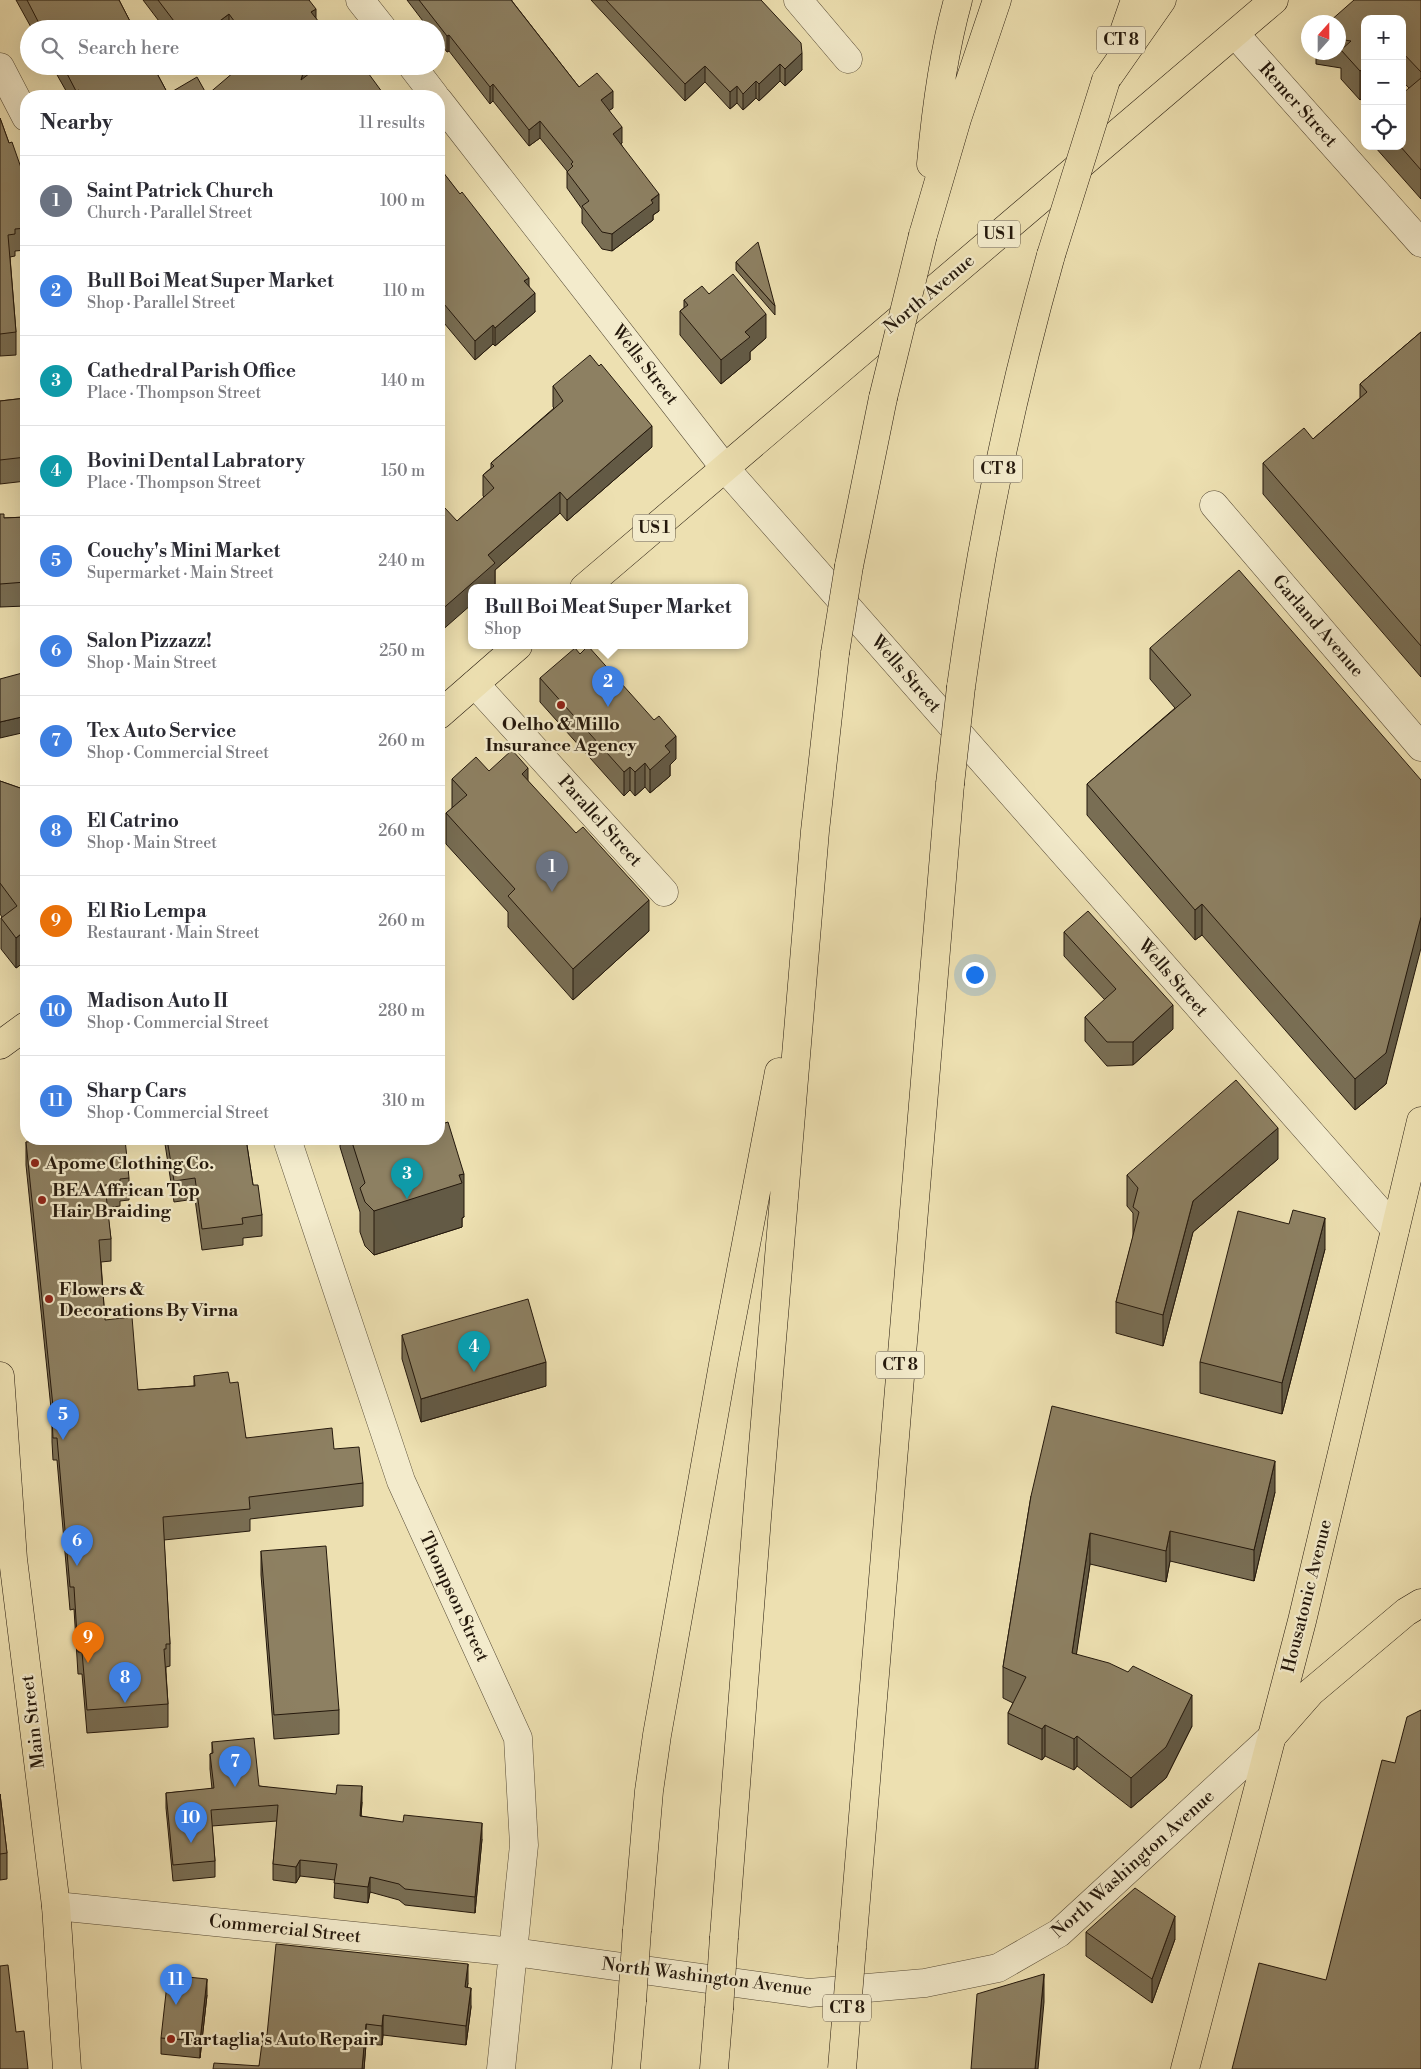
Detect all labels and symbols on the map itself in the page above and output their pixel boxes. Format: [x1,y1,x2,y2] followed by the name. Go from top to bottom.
[1301,15,1346,60] north arrow
[1097,26,1145,54] road number: CT 8
[1254,58,1343,153] street label: Remer Street
[978,220,1020,248] road number: US 1
[879,249,979,339] street label: North Avenue
[606,320,684,410] street label: Wells Street
[974,456,1022,482] road number: CT 8
[633,514,675,542] road number: US 1
[1267,570,1369,682] street label: Garland Avenue
[865,630,946,718] street label: Wells Street
[592,666,624,707] pin: 2
[555,699,567,711] marker: Oelho & Millo Insurance Agency
[485,713,638,757] place label: Oelho & Millo Insurance Agency
[553,771,647,872] street label: Parallel Street
[536,851,568,892] pin: 1
[1132,934,1213,1022] street label: Wells Street
[962,962,988,988] your location
[44,1152,214,1175] place label: Apome Clothing Co.
[29,1157,41,1169] marker: Apome Clothing Co.
[391,1158,423,1199] pin: 3
[52,1179,200,1223] place label: BEA Affrican Top Hair Braiding
[36,1194,48,1206] marker: BEA Affrican Top Hair Braiding
[59,1278,239,1322] place label: Flowers & Decorations By Virna
[43,1293,55,1305] marker: Flowers & Decorations By Virna
[458,1331,490,1372] pin: 4
[876,1352,924,1378] road number: CT 8
[47,1399,79,1440] pin: 5
[1277,1517,1337,1675] street label: Housatonic Avenue
[61,1525,93,1566] pin: 6
[414,1528,494,1666] street label: Thompson Street
[72,1622,104,1663] pin: 9
[109,1662,141,1703] pin: 8
[16,1673,50,1770] street label: Main Street
[219,1746,251,1787] pin: 7
[1047,1785,1219,1943] street label: North Washington Avenue
[175,1802,207,1843] pin: 10
[208,1910,363,1948] street label: Commercial Street
[601,1953,813,2001] street label: North Washington Avenue
[160,1964,192,2005] pin: 11
[823,1995,871,2022] road number: CT 8
[181,2028,378,2051] place label: Tartaglia's Auto Repair
[165,2033,177,2045] marker: Tartaglia's Auto Repair

